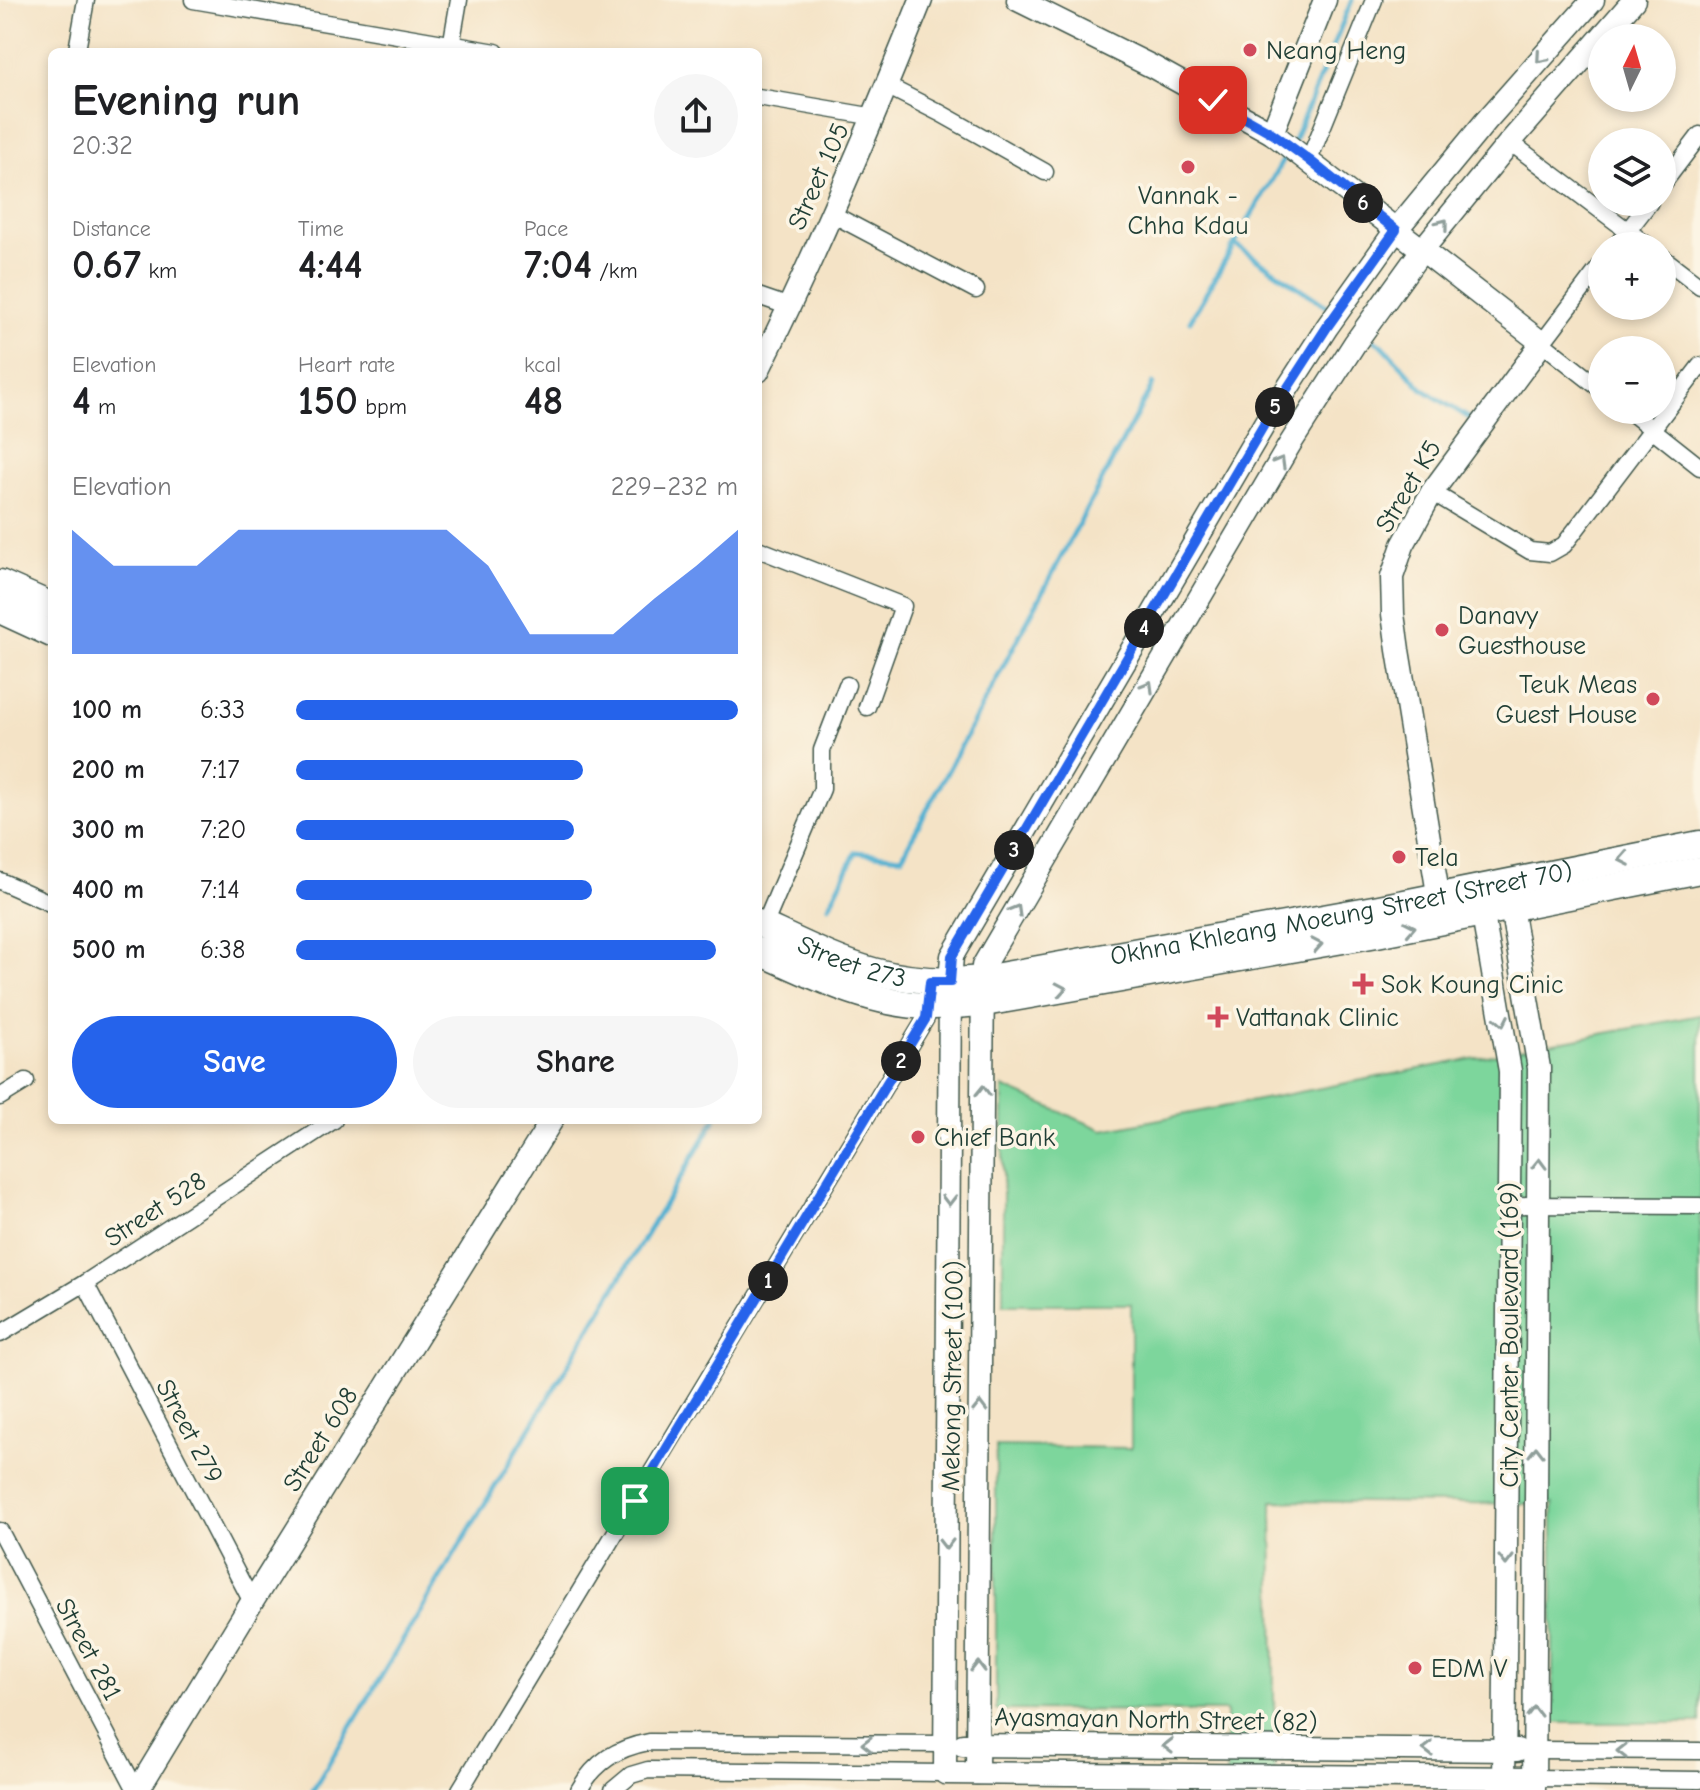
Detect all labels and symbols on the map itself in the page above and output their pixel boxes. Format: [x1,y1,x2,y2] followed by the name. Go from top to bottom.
[1588,24,1676,112] north arrow
[1266,36,1406,66] place label: Neang Heng
[1241,41,1259,59] marker: Neang Heng
[1537,49,1551,64] one-way arrow
[1179,66,1247,134] pin
[782,118,856,235] street label: Street 105
[1179,158,1197,176] marker: Vannak - Chha Kdau
[1128,181,1248,241] place label: Vannak - Chha Kdau
[1343,183,1383,223] pin: 6
[1433,219,1448,234] one-way arrow
[1255,387,1295,427] pin: 5
[1370,435,1448,538] street label: Street K5
[1270,456,1286,471] one-way arrow
[1458,601,1586,661] place label: Danavy Guesthouse
[1124,608,1164,648] pin: 4
[1433,621,1451,639] marker: Danavy Guesthouse
[1496,670,1637,730] place label: Teuk Meas Guest House
[1138,680,1154,695] one-way arrow
[1644,690,1662,708] marker: Teuk Meas Guest House
[994,830,1034,870] pin: 3
[1415,843,1459,873] place label: Tela
[1390,848,1408,866] marker: Tela
[1617,850,1630,867] one-way arrow
[1108,856,1575,972] street label: Okhna Khleang Moeung Street (Street 70)
[1006,904,1022,919] one-way arrow
[1403,921,1417,938] one-way arrow
[793,930,908,994] street label: Street 273
[1310,937,1324,954] one-way arrow
[1381,970,1564,1000] place label: Sok Koung Cinic
[1352,973,1374,995] marker: Sok Koung Cinic
[1054,982,1067,999] one-way arrow
[1236,1003,1399,1033] place label: Vattanak Clinic
[1207,1006,1229,1028] marker: Vattanak Clinic
[1493,1014,1510,1028] one-way arrow
[881,1041,921,1081] pin: 2
[974,1084,992,1097] one-way arrow
[934,1123,1056,1153] place label: Chief Bank
[909,1128,927,1146] marker: Chief Bank
[1530,1157,1548,1170] one-way arrow
[99,1166,212,1254] street label: Street 528
[1495,1182,1525,1488] street label: City Center Boulevard (169)
[940,1194,958,1207] one-way arrow
[936,1260,970,1492] street label: Mekong Street (100)
[748,1261,788,1301] pin: 1
[149,1374,229,1489] street label: Street 279
[277,1382,365,1497] street label: Street 608
[971,1400,989,1413] one-way arrow
[1528,1445,1545,1458] one-way arrow
[601,1467,669,1535] pin
[937,1538,955,1551] one-way arrow
[1497,1554,1515,1567] one-way arrow
[49,1593,127,1706] street label: Street 281
[1431,1654,1507,1684] place label: EDM V
[1406,1659,1424,1677] marker: EDM V
[969,1660,987,1673] one-way arrow
[994,1702,1318,1738] street label: Ayasmayan North Street (82)
[1525,1705,1543,1718] one-way arrow
[860,1735,873,1753] one-way arrow
[1161,1737,1174,1755] one-way arrow
[1421,1740,1434,1758] one-way arrow
[1615,1742,1628,1759] one-way arrow

